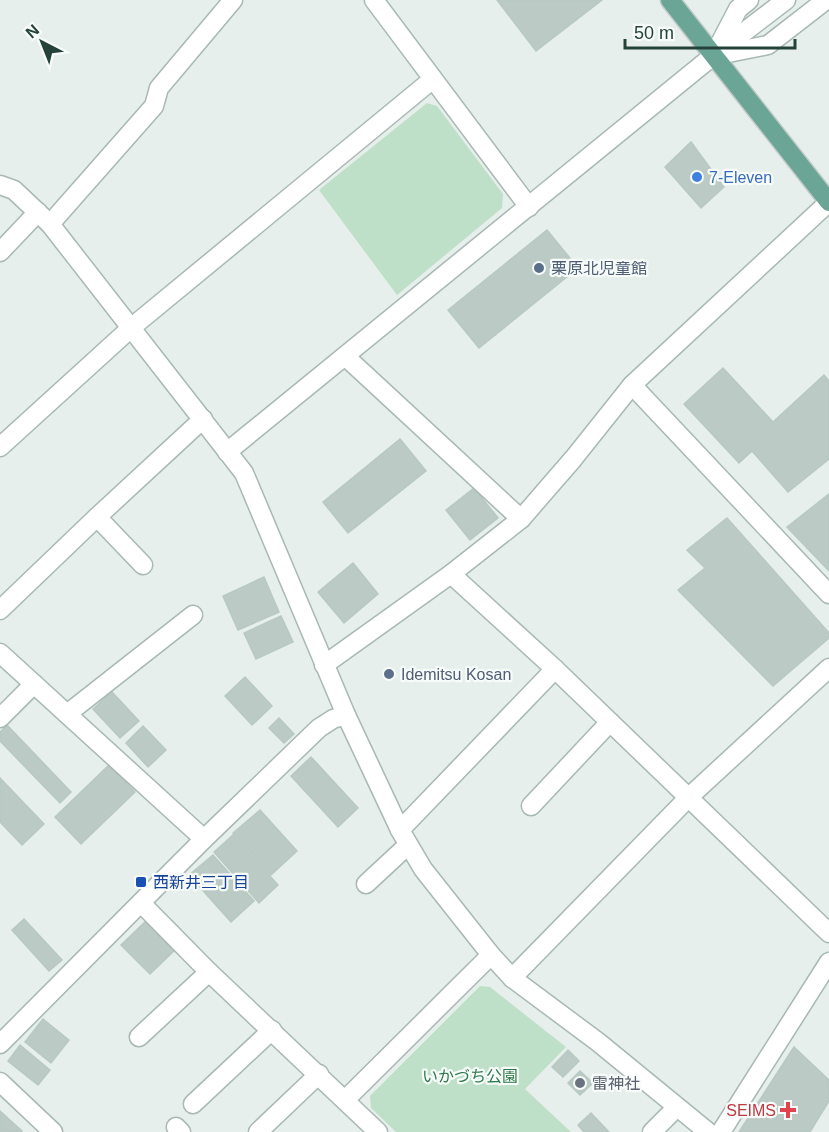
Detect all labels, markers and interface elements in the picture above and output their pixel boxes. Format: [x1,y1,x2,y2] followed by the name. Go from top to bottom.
[12,12,72,72] north arrow
[625,12,794,50] scale bar
[22,21,42,41] text: N
[634,23,674,43] text: 50 m
[709,169,772,186] place label: 7-Eleven
[690,170,704,184] marker: 7-Eleven
[551,260,647,277] place label: 栗原北児童館
[532,261,546,275] marker: 栗原北児童館
[401,666,511,683] place label: Idemitsu Kosan
[382,667,396,681] marker: Idemitsu Kosan
[153,874,249,891] place label: 西新井三丁目
[134,875,148,889] marker: 西新井三丁目
[422,1068,518,1085] park label: いかづち公園
[592,1075,640,1092] place label: 雷神社
[573,1076,587,1090] marker: 雷神社
[726,1102,776,1119] place label: SEIMS
[781,1103,795,1117] marker: SEIMS

